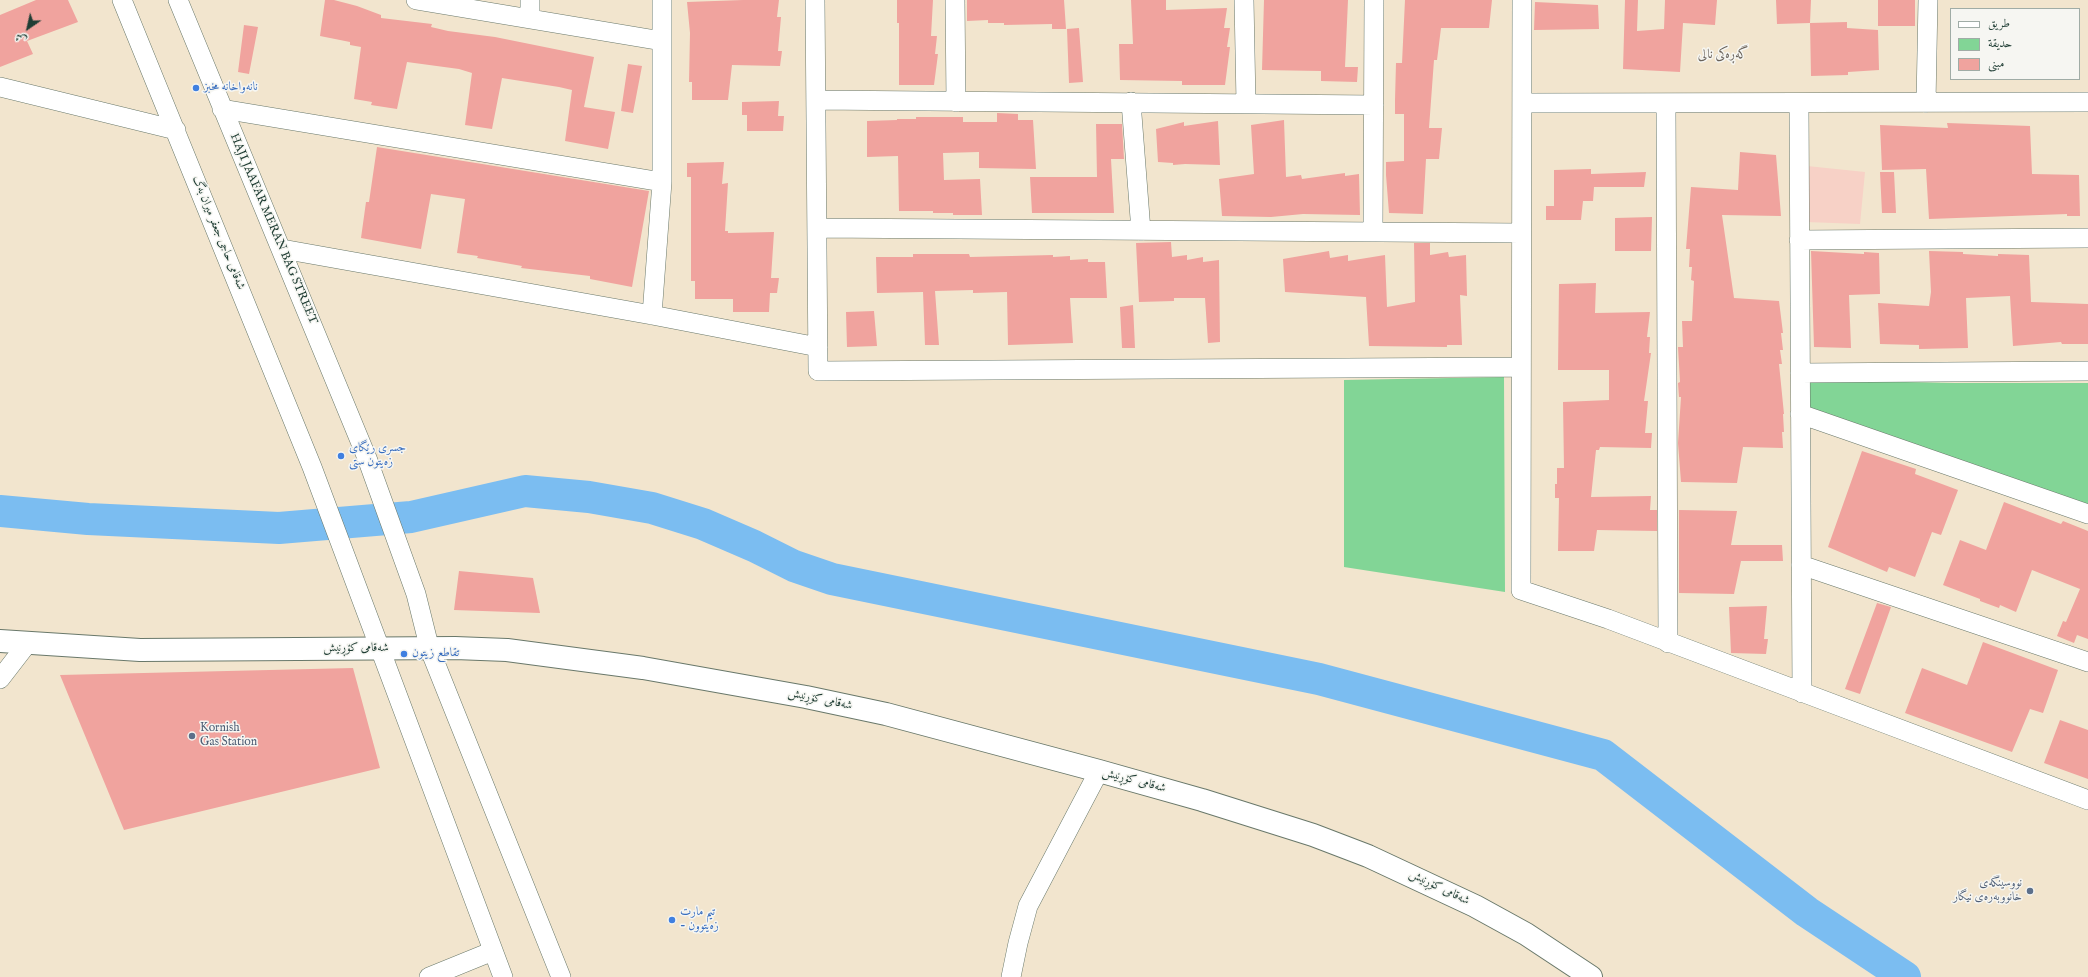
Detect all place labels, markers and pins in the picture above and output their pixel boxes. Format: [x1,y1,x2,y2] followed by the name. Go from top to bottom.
[204,81,258,95] place label: نانەواخانە مخبز
[191,83,201,93] marker: نانەواخانە مخبز
[349,442,406,470] place label: جسری رێگای زەیتون ستی
[336,451,346,461] marker: جسری رێگای زەیتون ستی
[412,647,459,661] place label: تقاطع زيتون
[399,649,409,659] marker: تقاطع زيتون
[200,722,257,750] place label: Kornish Gas Station
[187,731,197,741] marker: Kornish Gas Station
[1953,877,2022,905] place label: نووسینگەی خانووبەرەی نیگار
[2025,886,2035,896] marker: نووسینگەی خانووبەرەی نیگار
[680,906,719,934] place label: تیم مارت - زەیتوون
[667,915,677,925] marker: تیم مارت - زەیتوون

